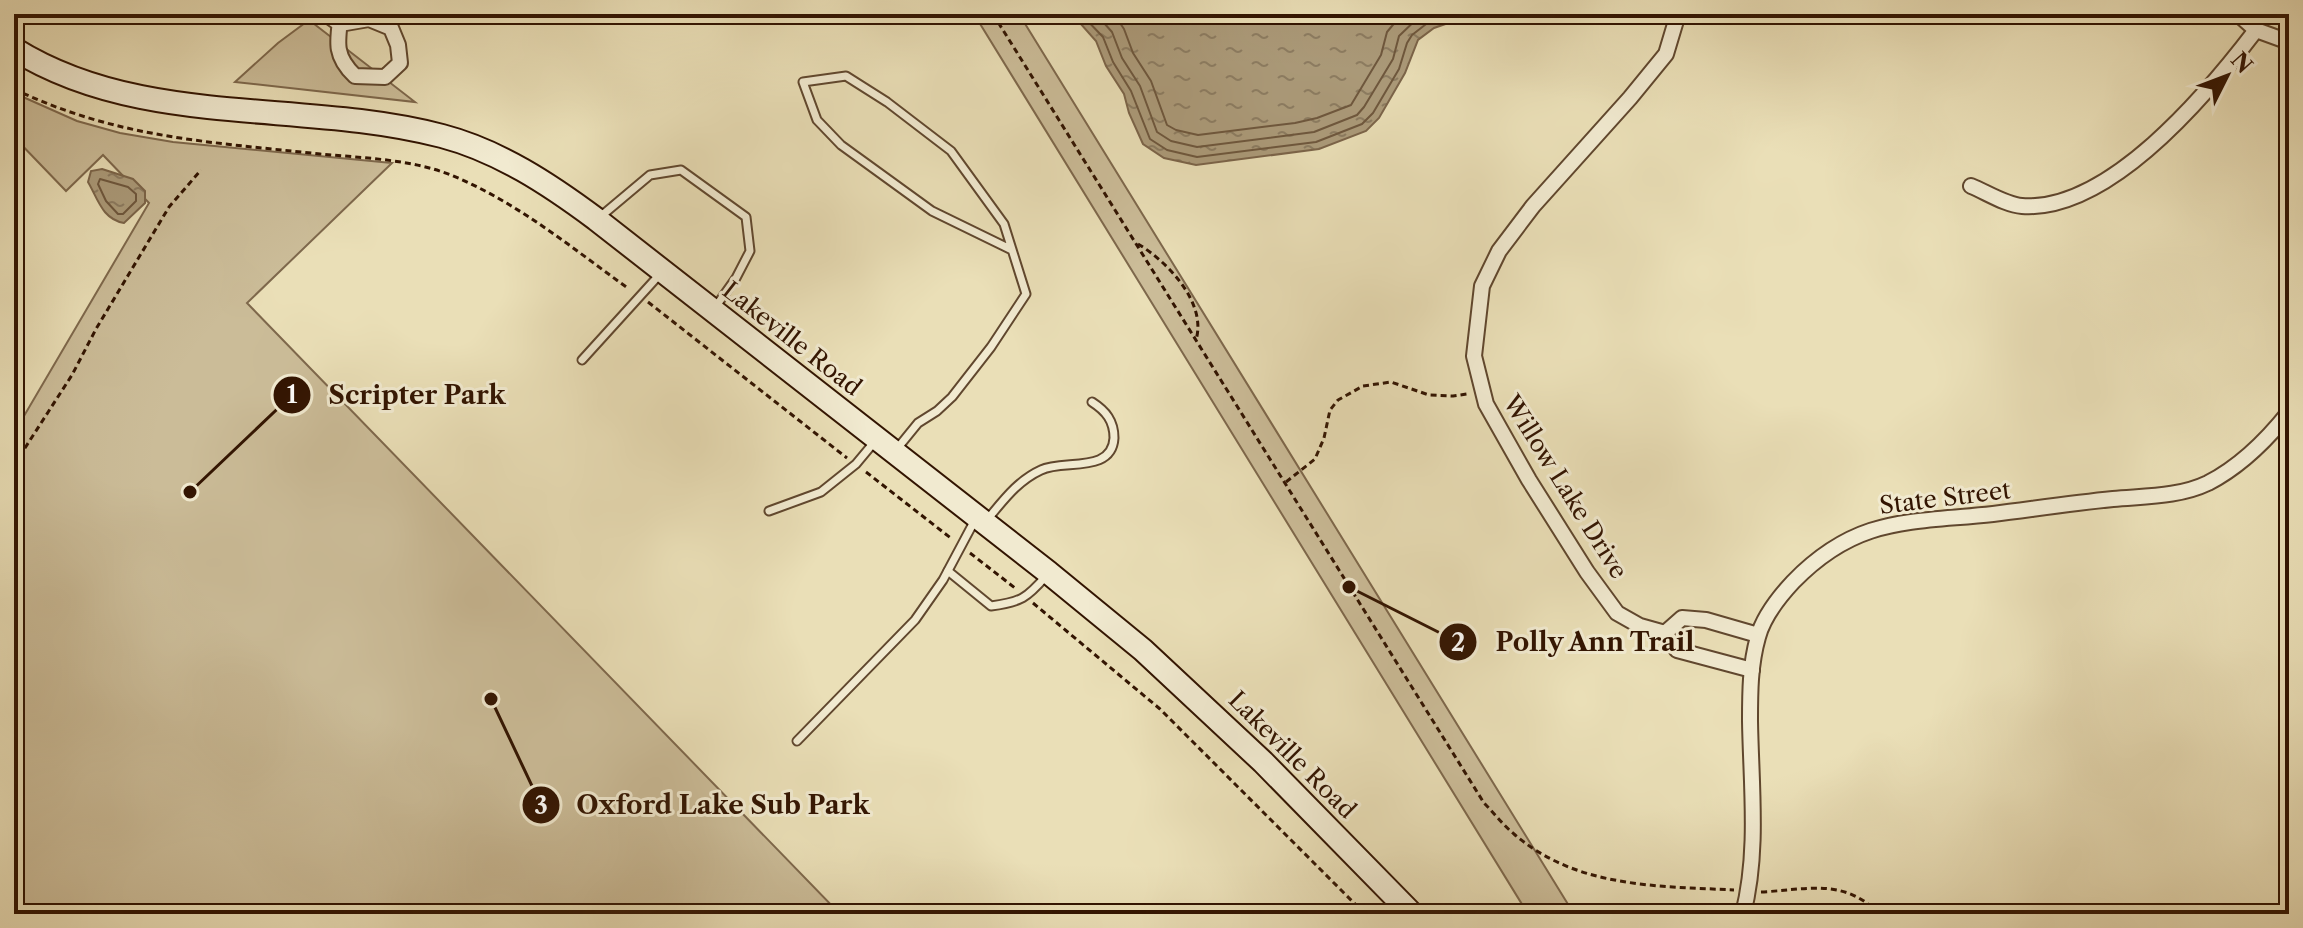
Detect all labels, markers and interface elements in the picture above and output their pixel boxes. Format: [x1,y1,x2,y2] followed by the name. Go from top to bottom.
[2187,36,2267,116] north arrow
[2225,47,2258,79] text: N
[717,275,868,402] street label: Lakeville Road
[272,370,522,420] callout: Scripter Park
[328,379,507,411] text: Scripter Park
[287,380,298,409] text: 1
[1497,389,1634,584] street label: Willow Lake Drive
[1878,475,2013,520] street label: State Street
[1438,617,1711,667] callout: Polly Ann Trail
[1496,626,1694,658] text: Polly Ann Trail
[1451,628,1465,657] text: 2
[1223,685,1362,825] street label: Lakeville Road
[521,780,886,830] callout: Oxford Lake Sub Park
[576,789,871,821] text: Oxford Lake Sub Park
[534,791,548,820] text: 3

